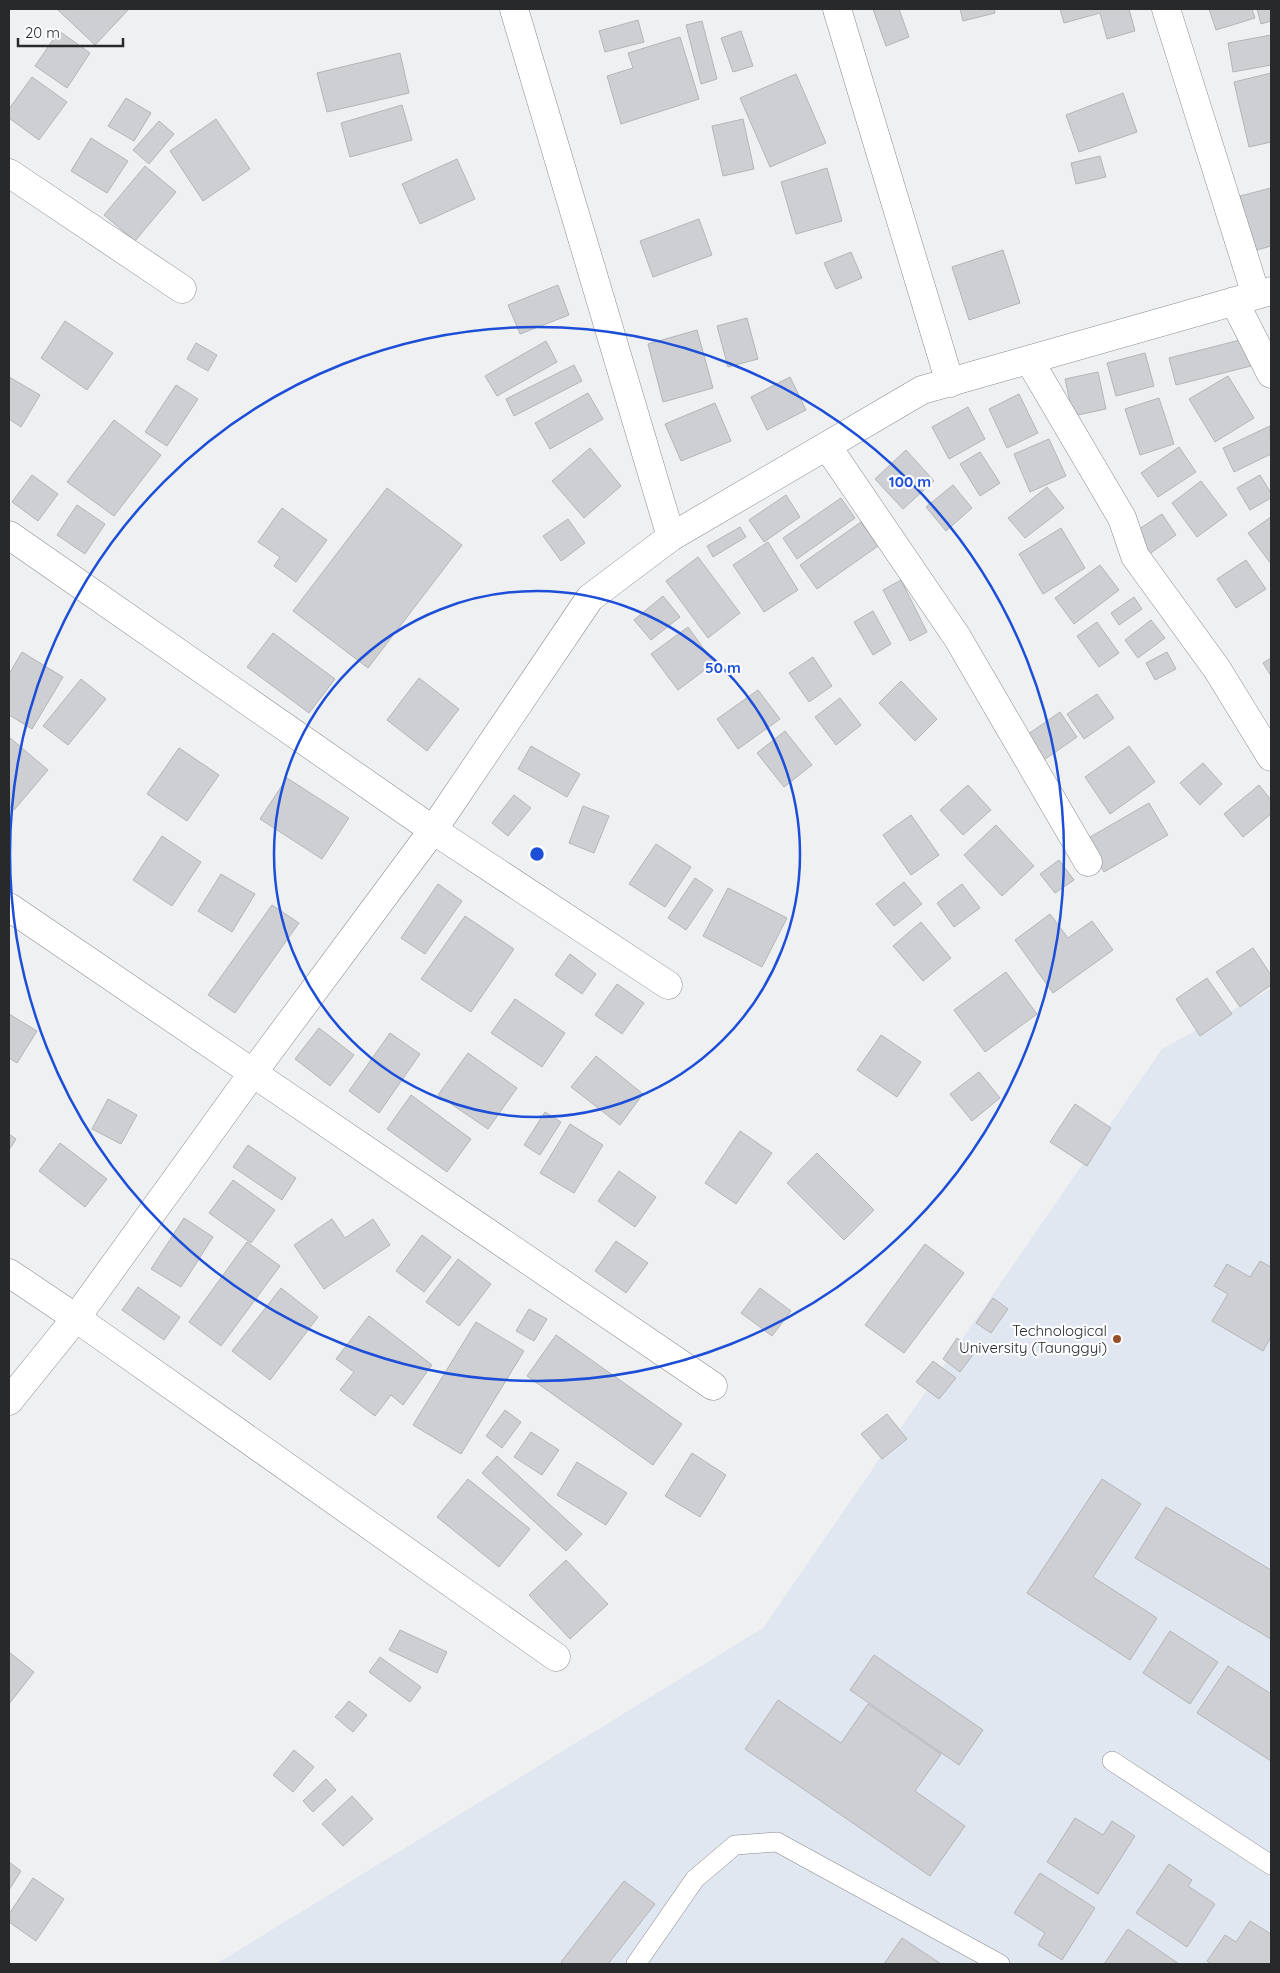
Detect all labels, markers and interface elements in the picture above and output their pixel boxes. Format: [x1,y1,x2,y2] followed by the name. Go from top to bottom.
[18,15,122,47] scale bar
[25,23,60,42] text: 20 m
[889,472,931,491] text: 100 m
[705,658,741,677] text: 50 m
[528,845,546,863] centre of rings
[959,1321,1107,1357] place label: Technological University (Taunggyi)
[1111,1333,1123,1345] marker: Technological University (Taunggyi)

